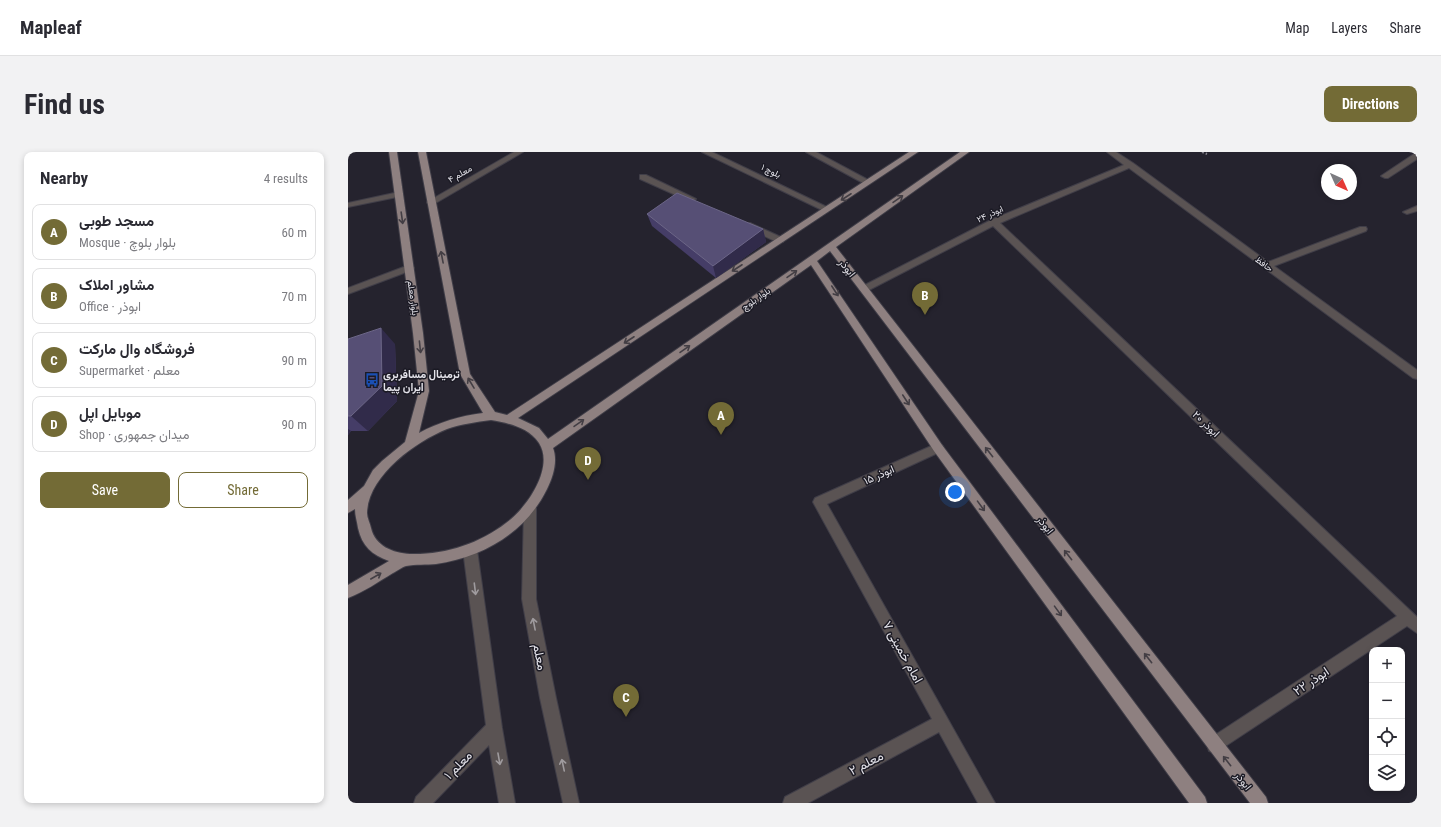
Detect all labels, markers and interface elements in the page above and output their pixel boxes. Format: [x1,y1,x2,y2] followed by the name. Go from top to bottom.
[20,16,82,39] text: Mapleaf
[1285,20,1309,36] text: Map
[1331,20,1368,36] text: Layers
[1390,20,1421,36] text: Share
[1324,86,1417,122] button: Directions
[24,88,105,121] text: Find us
[759,162,783,181] street label: بلوچ ۱
[446,163,474,186] street label: معلم ۴
[1321,164,1357,200] north arrow
[40,168,88,188] text: Nearby
[264,171,308,186] text: 4 results
[840,193,852,201] one-way arrow
[892,195,903,203] one-way arrow
[975,204,1005,225] street label: ابوذر ۲۴
[398,211,406,224] one-way arrow
[79,212,154,230] text: مسجد طوبی
[50,225,58,240] text: A
[281,225,307,240] text: 60 m
[79,235,176,250] text: Mosque · بلوار بلوچ
[438,251,446,264] one-way arrow
[1253,254,1275,274] street label: حافظ
[835,255,858,280] street label: ابوذر
[732,264,743,272] one-way arrow
[786,270,797,278] one-way arrow
[79,276,154,294] text: مشاور املاک
[405,280,420,317] street label: بلوار معلم
[912,282,938,315] pin: B
[740,285,773,313] street label: بلوار بلوچ
[830,286,839,297] one-way arrow
[50,289,58,304] text: B
[281,289,307,304] text: 70 m
[79,299,141,314] text: Office · ابوذر
[624,336,635,344] one-way arrow
[79,340,195,358] text: فروشگاه وال مارکت
[416,340,423,353] one-way arrow
[679,345,690,353] one-way arrow
[50,353,58,368] text: C
[281,353,307,368] text: 90 m
[79,363,180,378] text: Supermarket · معلم
[383,368,460,395] place label: ترمینال مسافربری ایران پیما
[364,372,380,388] bus stop icon: ترمینال مسافربری ایران پیما
[466,377,474,389] one-way arrow
[902,394,910,405] one-way arrow
[708,402,734,435] pin: A
[79,404,141,422] text: موبایل اپل
[1190,408,1222,440] street label: ابوذر ۲۰
[50,417,58,432] text: D
[281,417,307,432] text: 90 m
[573,419,584,427] one-way arrow
[79,427,190,442] text: Shop · میدان جمهوری
[575,447,601,480] pin: D
[985,447,993,458] one-way arrow
[862,463,896,487] street label: ابوذر ۱۵
[40,472,170,508] button: Save
[178,472,308,508] button: Share
[945,482,965,502] your location
[977,501,985,512] one-way arrow
[1033,512,1056,537] street label: ابوذر
[1064,550,1073,561] one-way arrow
[370,572,382,580] one-way arrow
[472,582,479,595] one-way arrow
[1054,605,1062,616] one-way arrow
[530,618,538,631] one-way arrow
[879,618,926,686] street label: امام خمینی ۷
[529,642,550,672] street label: معلم
[1369,647,1405,791] map controls
[1369,647,1405,683] button: +
[1143,653,1152,664] one-way arrow
[1290,664,1332,699] street label: ابوذر ۲۲
[1369,683,1405,719] button: −
[613,684,639,717] pin: C
[1369,719,1405,755] button: locate
[441,748,476,783] street label: معلم ۱
[846,748,886,779] street label: معلم ۲
[496,752,504,765] one-way arrow
[1369,755,1405,791] button: layers
[1223,756,1231,767] one-way arrow
[558,759,566,772] one-way arrow
[1231,768,1254,793] street label: ابوذر

